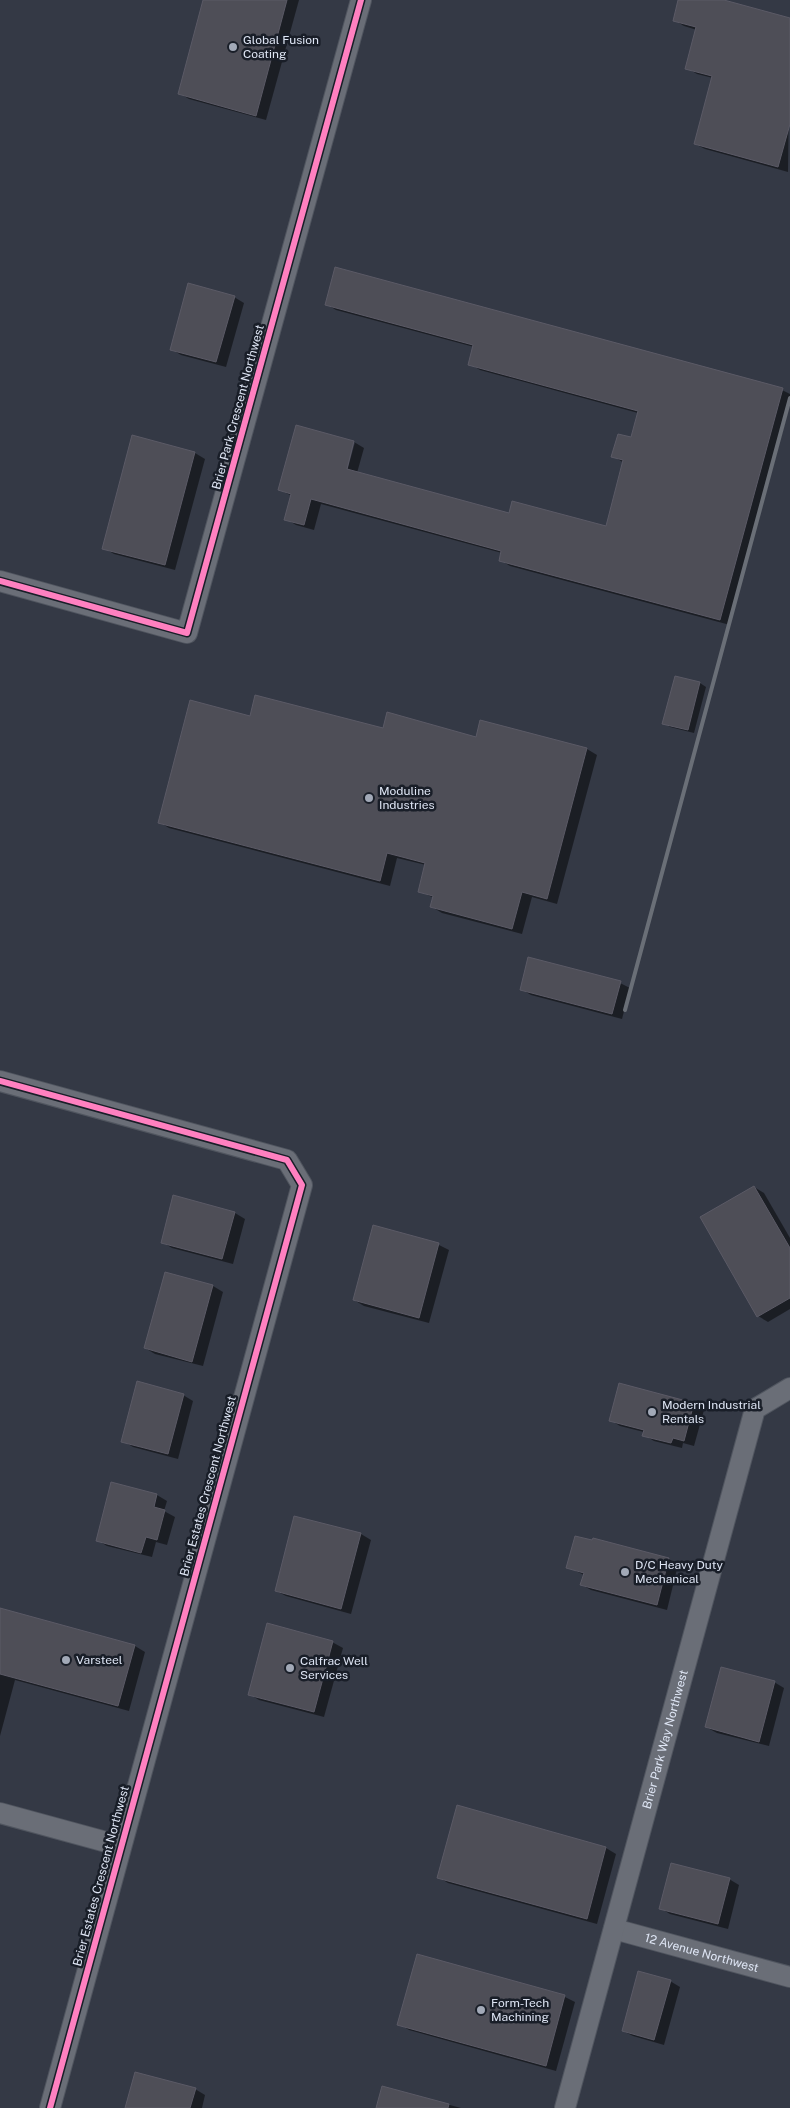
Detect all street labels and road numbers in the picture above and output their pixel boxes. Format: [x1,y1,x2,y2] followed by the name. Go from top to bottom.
[209,323,267,491] street label: Brier Park Crescent Northwest
[177,1394,239,1578] street label: Brier Estates Crescent Northwest
[640,1668,691,1810] street label: Brier Park Way Northwest
[70,1784,132,1968] street label: Brier Estates Crescent Northwest
[643,1931,761,1975] street label: 12 Avenue Northwest

